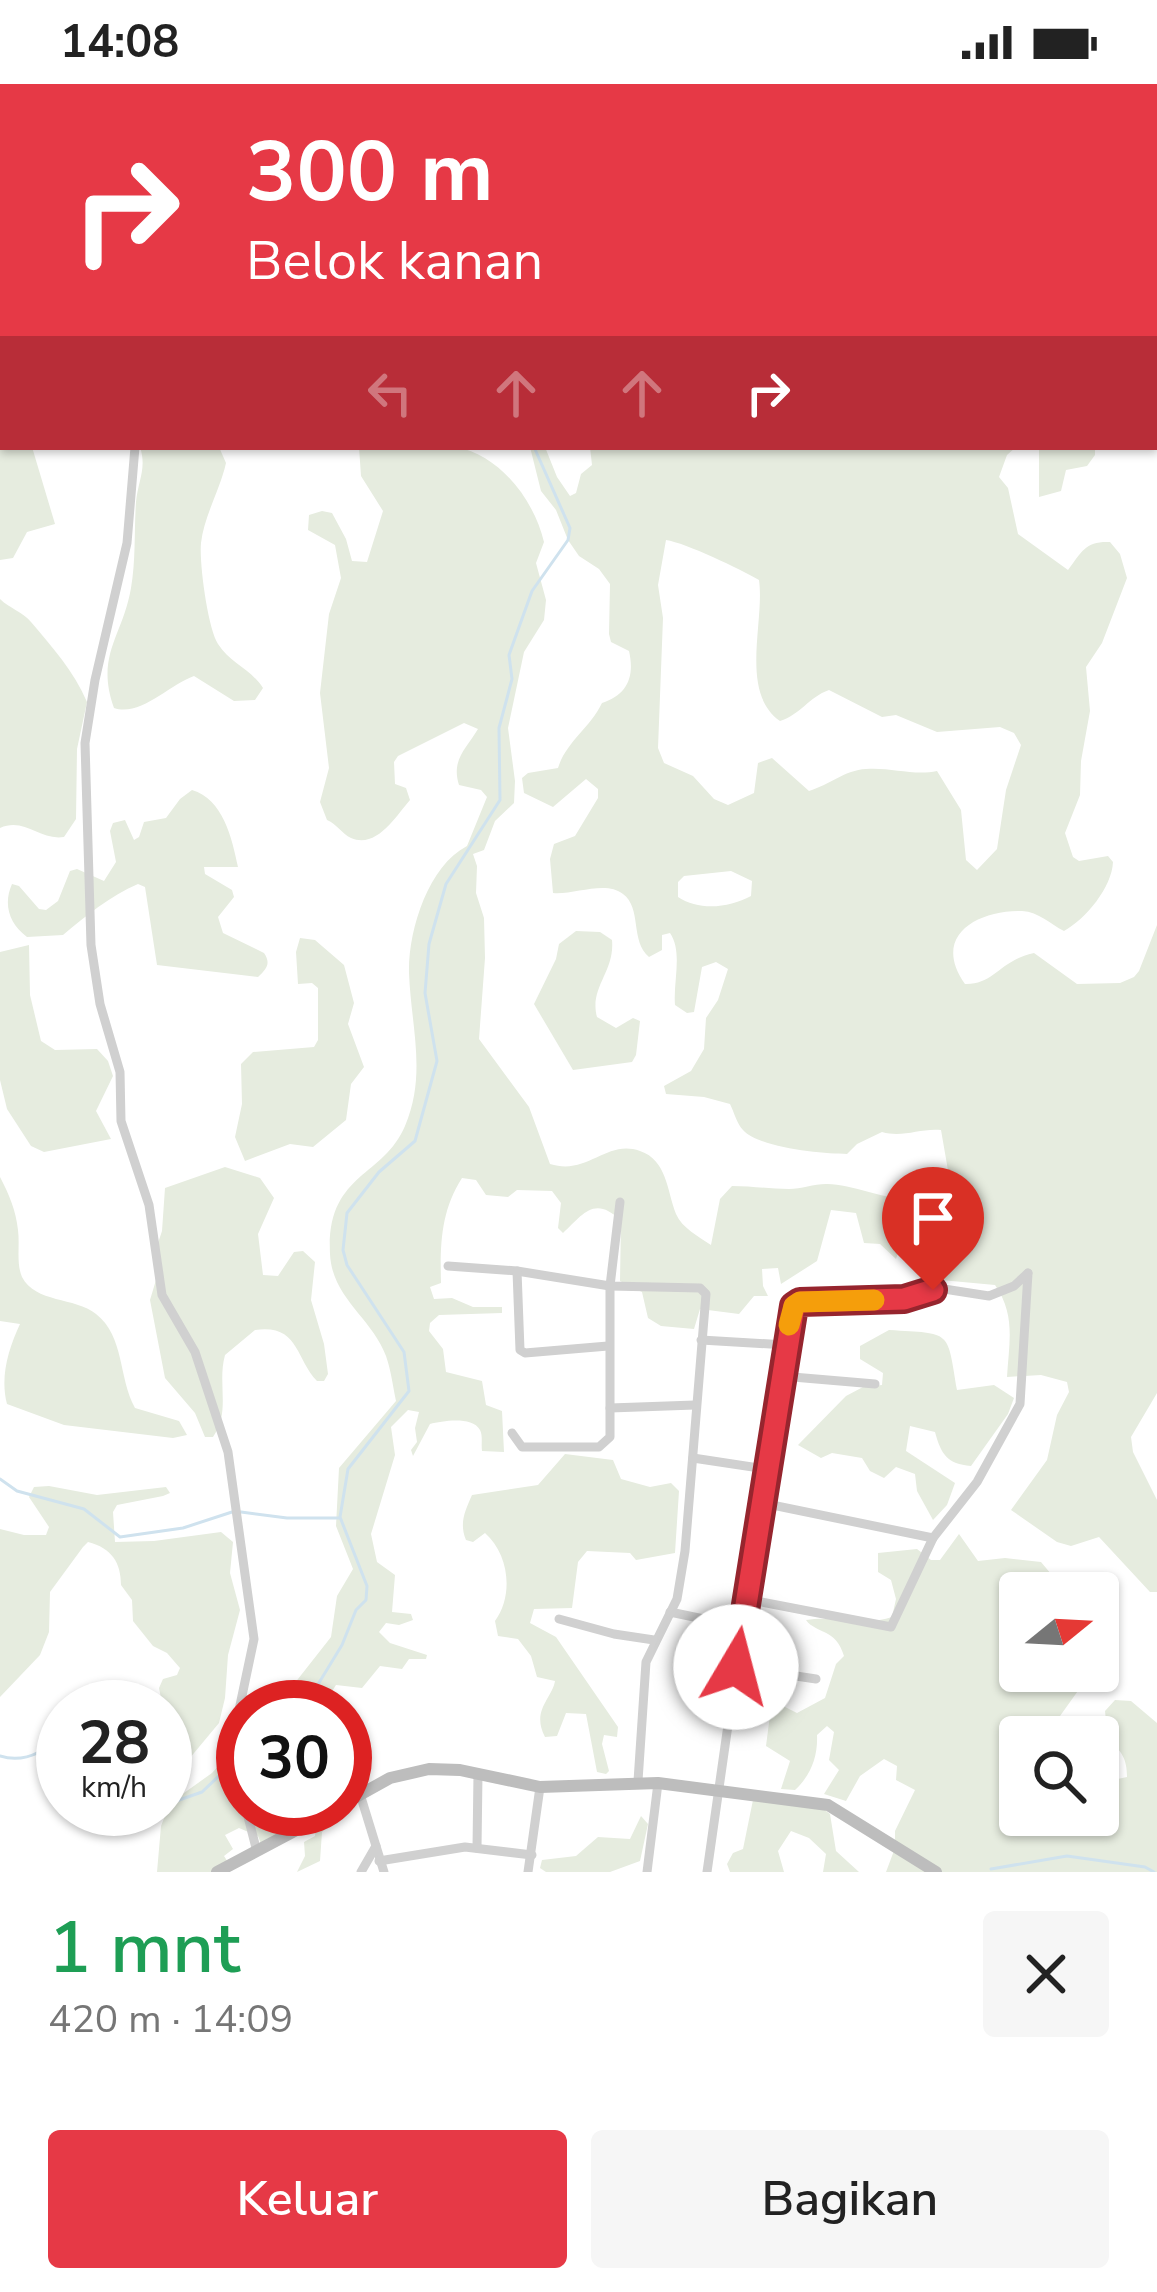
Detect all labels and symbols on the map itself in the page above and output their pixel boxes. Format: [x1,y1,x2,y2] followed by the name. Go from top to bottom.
[882,1167,984,1290] pin
[999,1572,1119,1692] north arrow
[673,1604,799,1730] position arrow
[216,1680,372,1836] speed limit sign: 30

